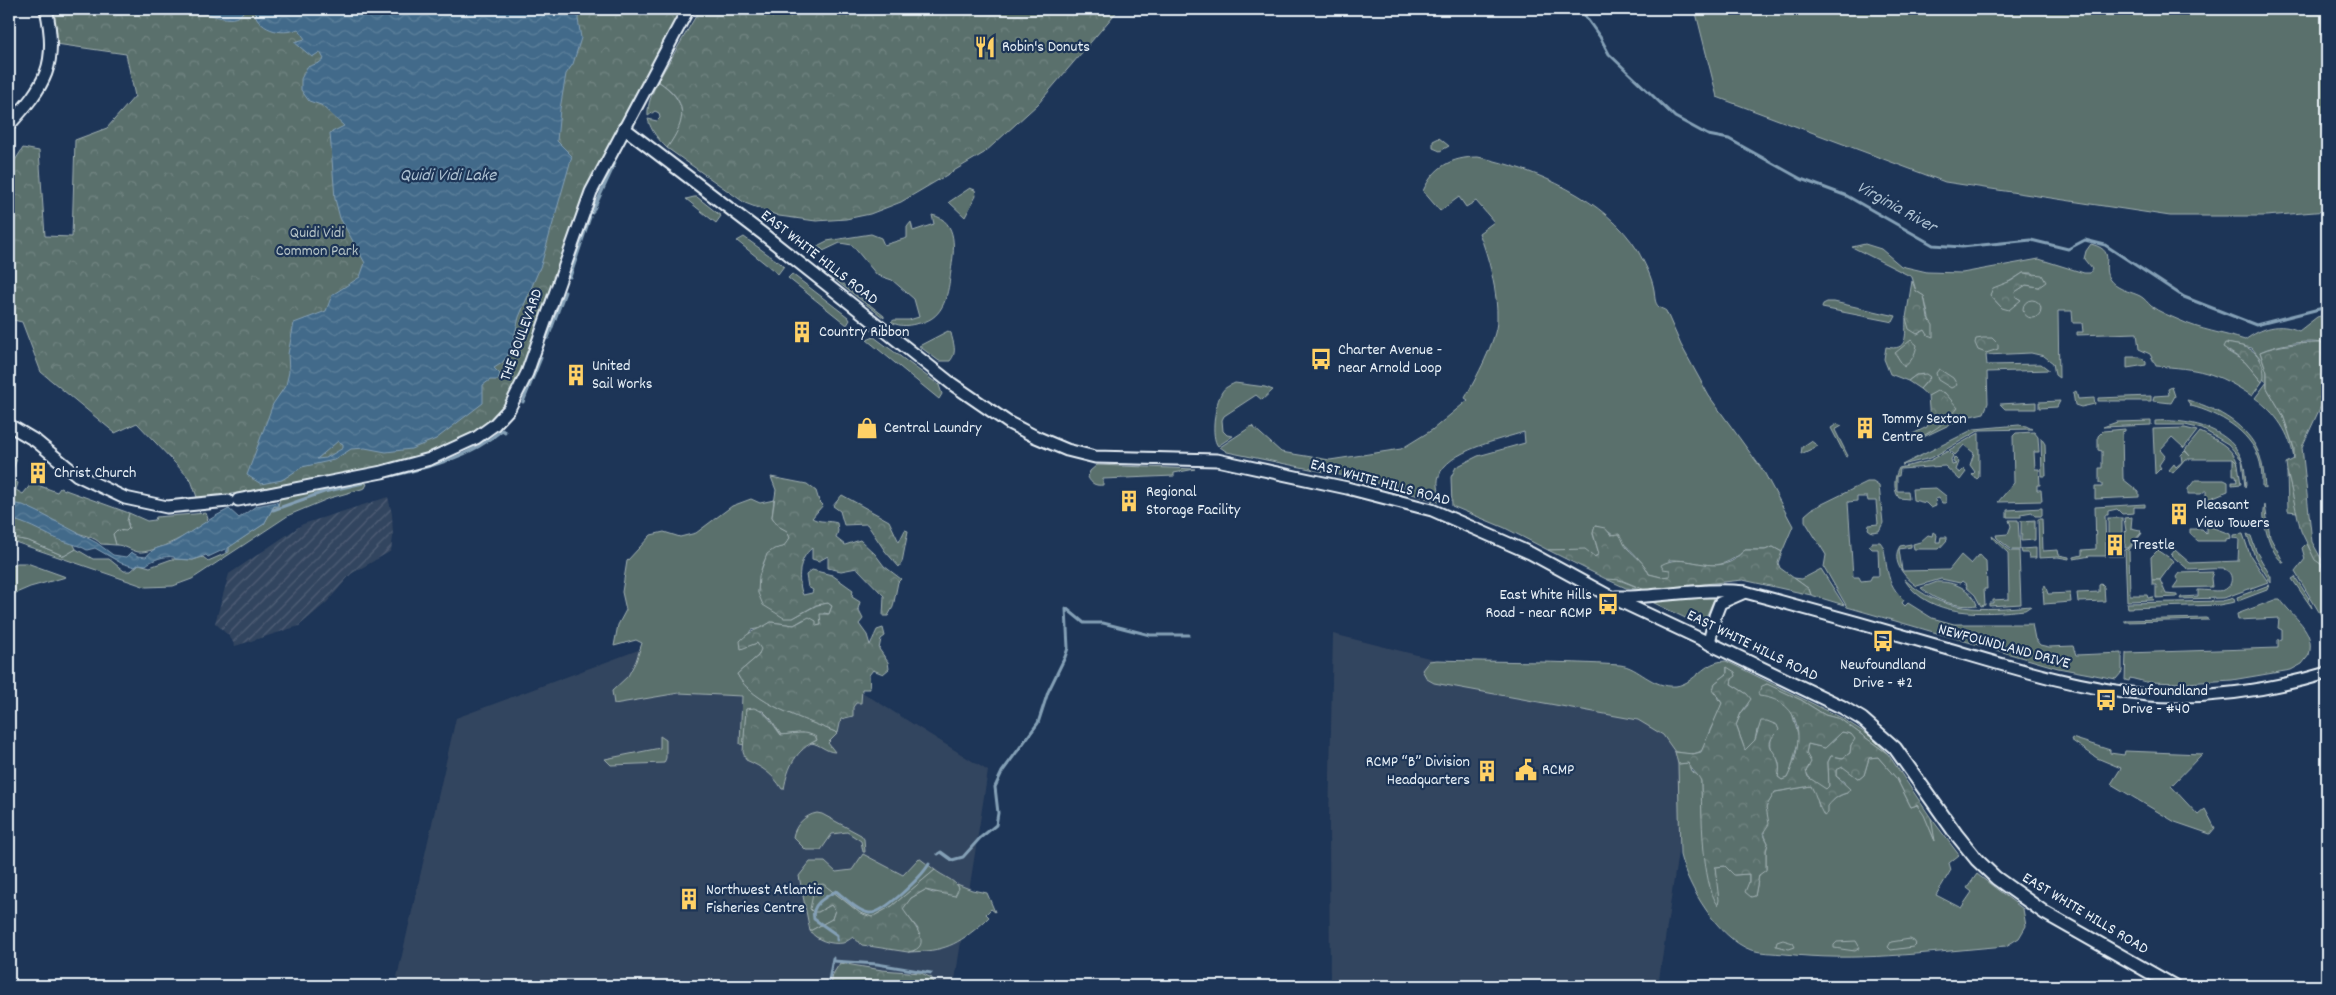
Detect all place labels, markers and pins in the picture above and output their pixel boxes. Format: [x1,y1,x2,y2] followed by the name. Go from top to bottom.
[972,34,998,60] restaurant icon: Robin's Donuts
[1002,36,1090,59] place label: Robin's Donuts
[789,319,815,345] building icon: Country Ribbon
[819,321,909,344] place label: Country Ribbon
[1338,339,1442,380] place label: Charter Avenue - near Arnold Loop
[1308,346,1334,372] bus stop icon: Charter Avenue - near Arnold Loop
[592,355,653,396] place label: United Sail Works
[563,362,589,388] building icon: United Sail Works
[1882,408,1967,449] place label: Tommy Sexton Centre
[854,415,880,441] shop icon: Central Laundry
[1852,415,1878,441] building icon: Tommy Sexton Centre
[884,417,982,440] place label: Central Laundry
[25,460,51,486] building icon: Christ Church
[54,462,136,485] place label: Christ Church
[1146,481,1241,522] place label: Regional Storage Facility
[1116,488,1142,514] building icon: Regional Storage Facility
[2196,494,2270,535] place label: Pleasant View Towers
[2166,501,2192,527] building icon: Pleasant View Towers
[2102,532,2128,558] building icon: Trestle
[2132,534,2175,557] place label: Trestle
[1485,584,1592,625] place label: East White Hills Road - near RCMP
[1595,591,1621,617] bus stop icon: East White Hills Road - near RCMP
[1870,628,1896,654] bus stop icon: Newfoundland Drive - #2
[1840,654,1926,695] place label: Newfoundland Drive - #2
[2122,680,2208,721] place label: Newfoundland Drive - #40
[2093,687,2119,713] bus stop icon: Newfoundland Drive - #40
[1366,751,1470,792] place label: RCMP “B” Division Headquarters
[1513,757,1539,783] public building icon: RCMP
[1474,758,1500,784] building icon: RCMP “B” Division Headquarters
[1542,759,1574,782] place label: RCMP
[706,879,822,920] place label: Northwest Atlantic Fisheries Centre
[676,886,702,912] building icon: Northwest Atlantic Fisheries Centre

